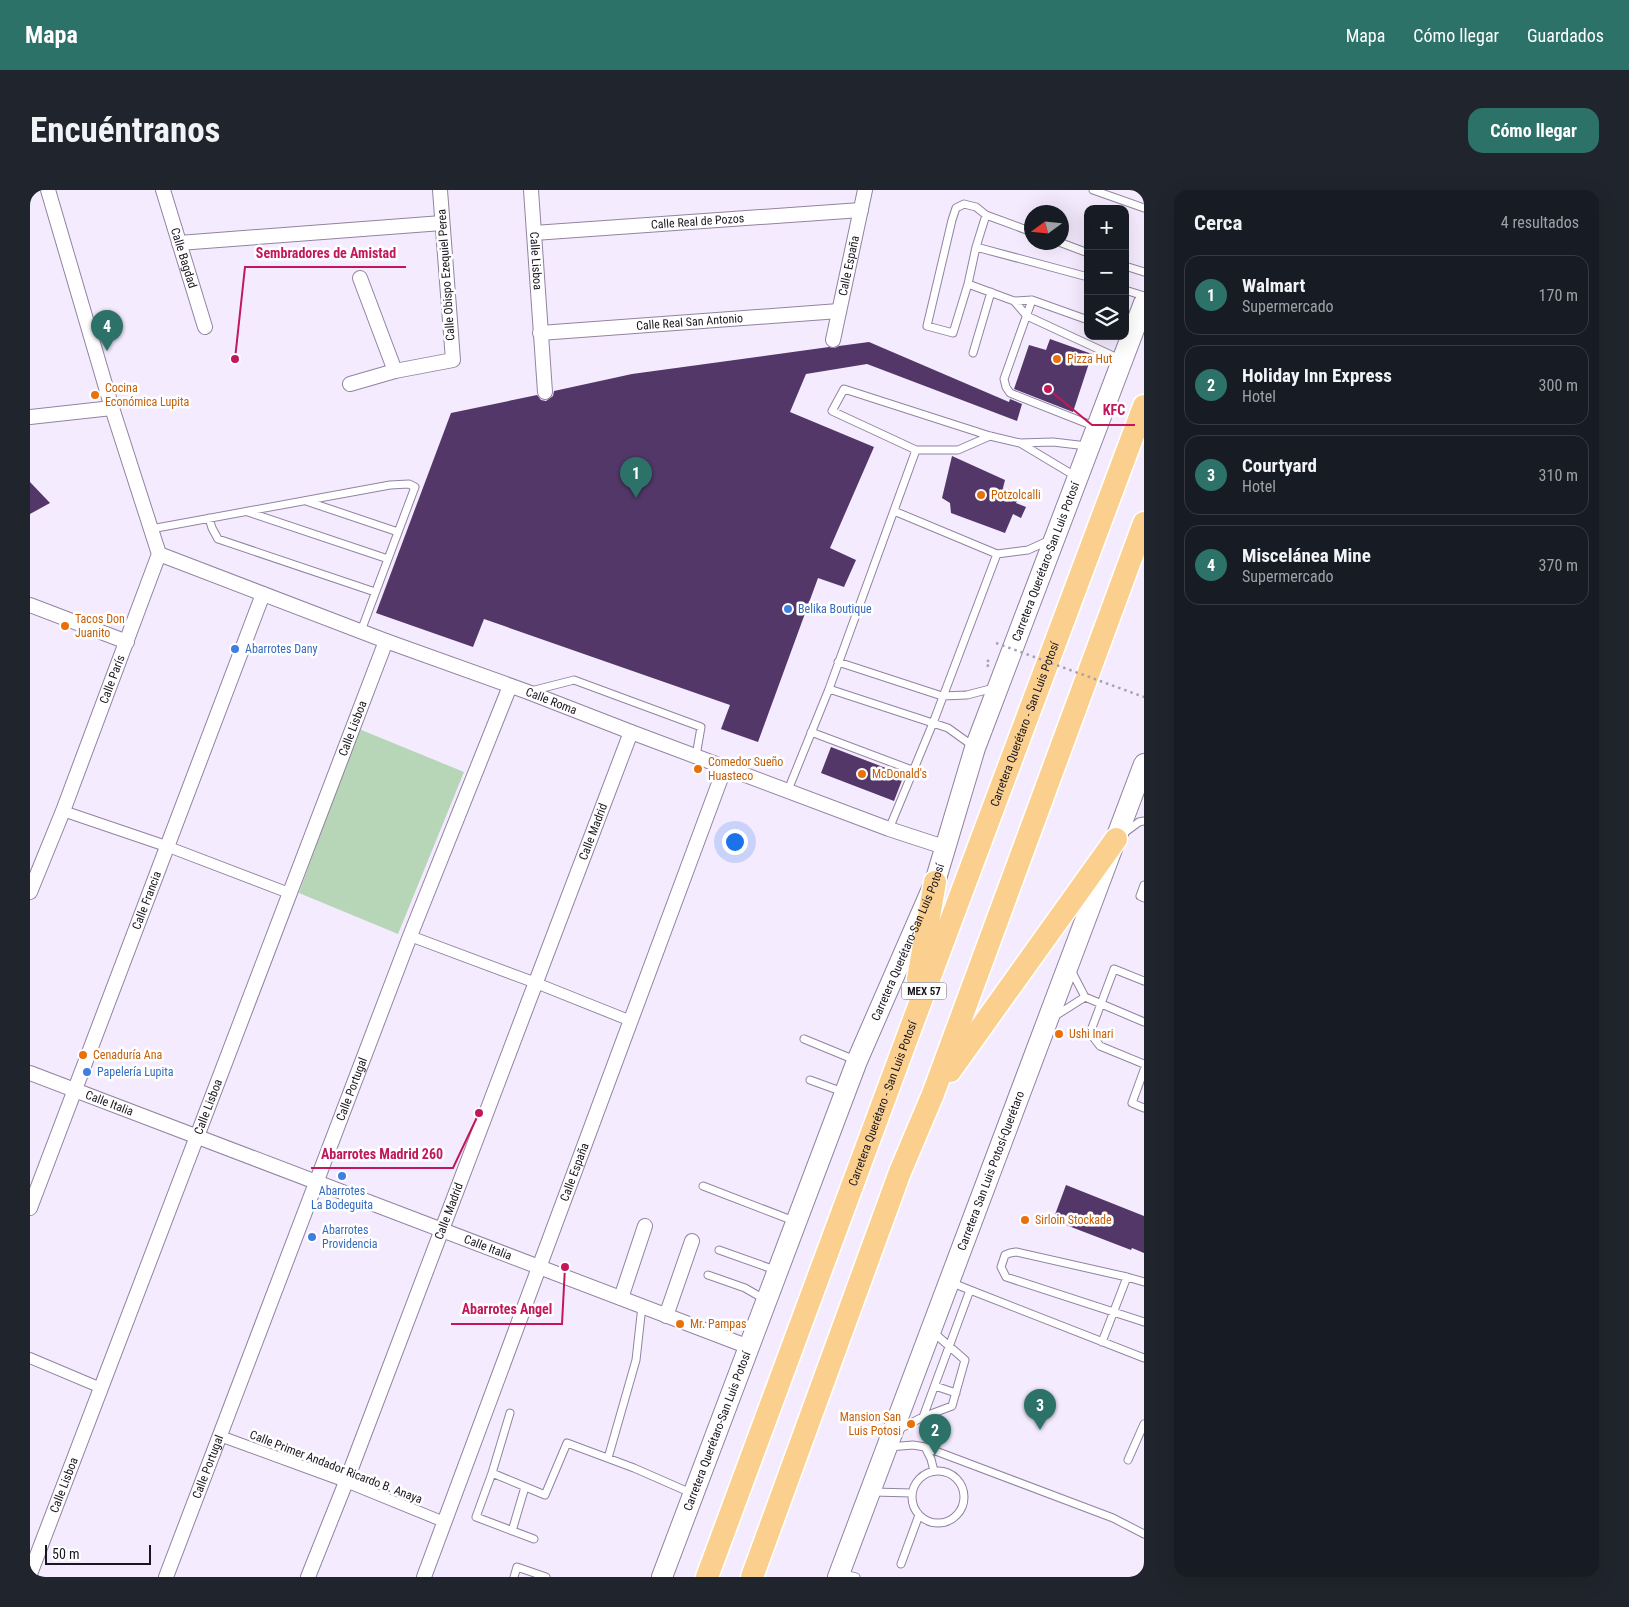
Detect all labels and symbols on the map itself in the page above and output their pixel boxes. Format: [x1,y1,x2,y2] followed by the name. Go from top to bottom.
[1024,205,1069,250] north arrow
[434,208,458,341] street label: Calle Obispo Ezequiel Perea
[651,211,745,232] street label: Calle Real de Pozos
[168,226,200,290] street label: Calle Bagdad
[527,231,545,291] street label: Calle Lisboa
[836,234,862,297] street label: Calle España
[245,238,406,267] callout: Sembradores de Amistad
[256,245,396,261] text: Sembradores de Amistad
[91,310,123,351] pin: 4
[636,311,744,333] street label: Calle Real San Antonio
[1067,352,1113,366] place label: Pizza Hut
[1051,353,1063,365] marker: Pizza Hut
[105,381,190,409] place label: Cocina Económica Lupita
[89,389,101,401] marker: Cocina Económica Lupita
[1092,396,1135,425] callout: KFC
[1103,402,1125,418] text: KFC
[620,457,652,498] pin: 1
[1009,479,1083,643] street label: Carretera Querétaro-San Luis Potosí
[991,488,1041,502] place label: Potzolcalli
[975,489,987,501] marker: Potzolcalli
[798,602,872,616] place label: Belika Boutique
[782,603,794,615] marker: Belika Boutique
[75,612,125,640] place label: Tacos Don Juanito
[59,620,71,632] marker: Tacos Don Juanito
[987,639,1062,809] street label: Carretera Querétaro - San Luis Potosí
[245,642,318,656] place label: Abarrotes Dany
[229,643,241,655] marker: Abarrotes Dany
[97,653,128,706] street label: Calle París
[524,685,579,717] street label: Calle Roma
[336,699,370,758] street label: Calle Lisboa
[708,755,783,783] place label: Comedor Sueño Huasteco
[692,763,704,775] marker: Comedor Sueño Huasteco
[872,767,927,781] place label: McDonald's
[856,768,868,780] marker: McDonald's
[576,801,610,862] street label: Calle Madrid
[722,829,748,855] your location
[868,861,947,1023] street label: Carretera Querétaro-San Luis Potosí
[129,869,164,931] street label: Calle Francia
[902,982,946,999] road number: MEX 57
[846,1018,920,1188] street label: Carretera Querétaro - San Luis Potosí
[1069,1027,1113,1041] place label: Ushi Inari
[1053,1028,1065,1040] marker: Ushi Inari
[93,1048,162,1062] place label: Cenaduría Ana
[77,1049,89,1061] marker: Cenaduría Ana
[333,1055,370,1123] street label: Calle Portugal
[97,1065,174,1079] place label: Papelería Lupita
[81,1066,93,1078] marker: Papelería Lupita
[191,1077,225,1137] street label: Calle Lisboa
[84,1088,136,1119] street label: Calle Italia
[954,1089,1027,1253] street label: Carretera San Luis Potosí-Querétaro
[311,1139,453,1168] callout: Abarrotes Madrid 260
[557,1141,592,1203] street label: Calle España
[321,1146,443,1162] text: Abarrotes Madrid 260
[336,1170,348,1182] marker: Abarrotes La Bodeguita
[432,1181,466,1242] street label: Calle Madrid
[311,1184,373,1212] place label: Abarrotes La Bodeguita
[1035,1213,1112,1227] place label: Sirloin Stockade
[1019,1214,1031,1226] marker: Sirloin Stockade
[322,1223,378,1251] place label: Abarrotes Providencia
[306,1231,318,1243] marker: Abarrotes Providencia
[462,1232,514,1263] street label: Calle Italia
[451,1295,562,1324] callout: Abarrotes Angel
[462,1301,552,1317] text: Abarrotes Angel
[690,1317,746,1331] place label: Mr. Pampas
[674,1318,686,1330] marker: Mr. Pampas
[681,1348,754,1513] street label: Carretera Querétaro-San Luis Potosí
[1024,1389,1056,1430] pin: 3
[840,1410,901,1438] place label: Mansion San Luis Potosi
[919,1414,951,1455] pin: 2
[905,1418,917,1430] marker: Mansion San Luis Potosi
[248,1428,424,1507] street label: Calle Primer Andador Ricardo B. Anaya
[190,1433,226,1500] street label: Calle Portugal
[47,1455,81,1515] street label: Calle Lisboa
[45,1542,151,1565] scale bar

